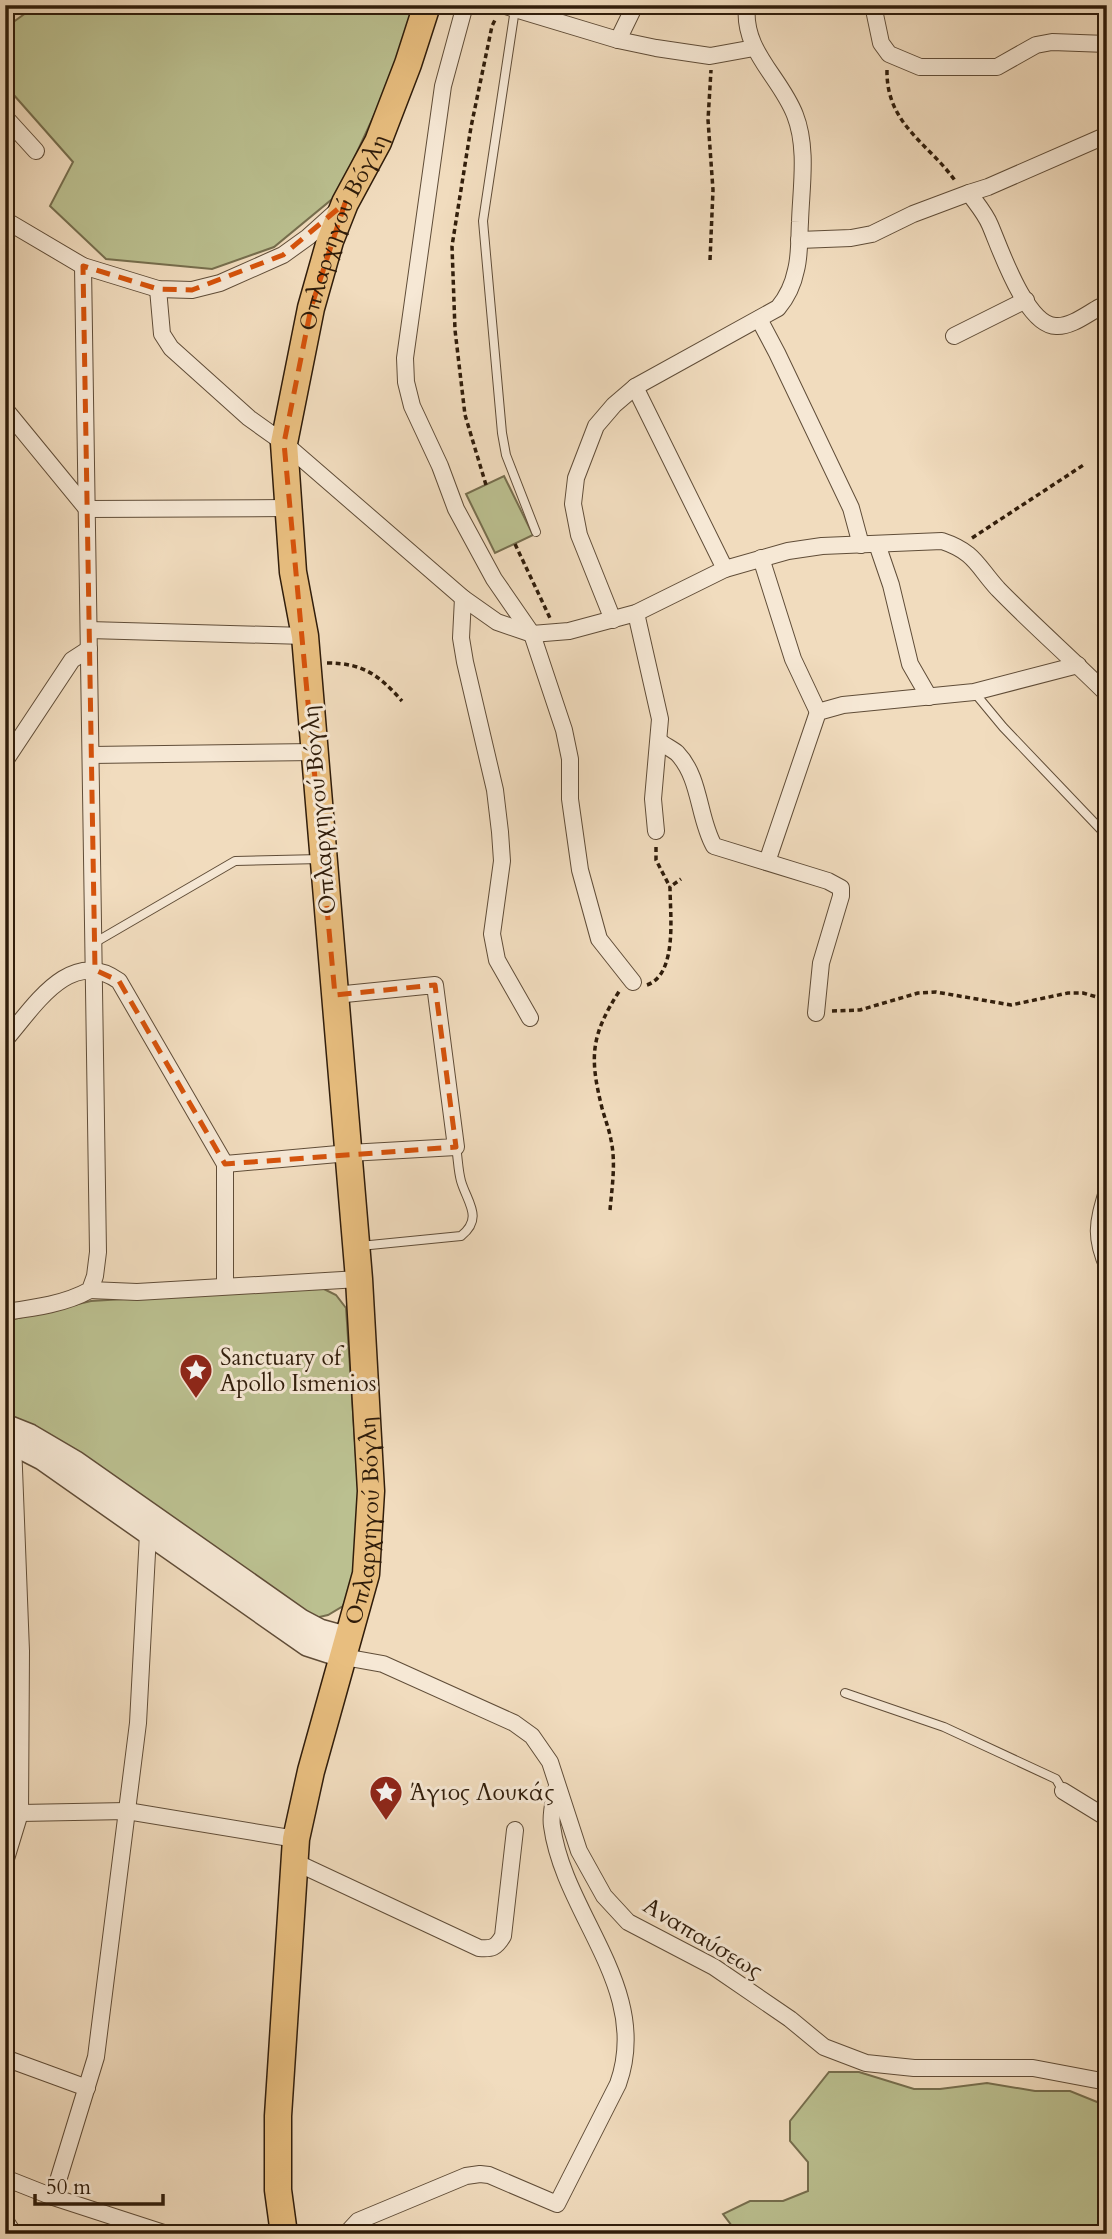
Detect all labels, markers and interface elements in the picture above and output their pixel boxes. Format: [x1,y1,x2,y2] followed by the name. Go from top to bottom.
[291,130,395,333] street label: Οπλαρχηγού Βόγλη
[294,705,344,915] street label: Οπλαρχηγού Βόγλη
[220,1342,376,1399] place label: Sanctuary of Apollo Ismenios
[177,1351,215,1400] place icon: Sanctuary of Apollo Ismenios
[337,1416,387,1628] street label: Οπλαρχηγού Βόγλη
[367,1773,405,1822] place icon: Άγιος Λουκάς
[410,1777,554,1808] place label: Άγιος Λουκάς
[637,1890,769,1986] street label: Αναπαύσεως
[35,2162,163,2206] scale bar
[46,2173,91,2202] text: 50 m

